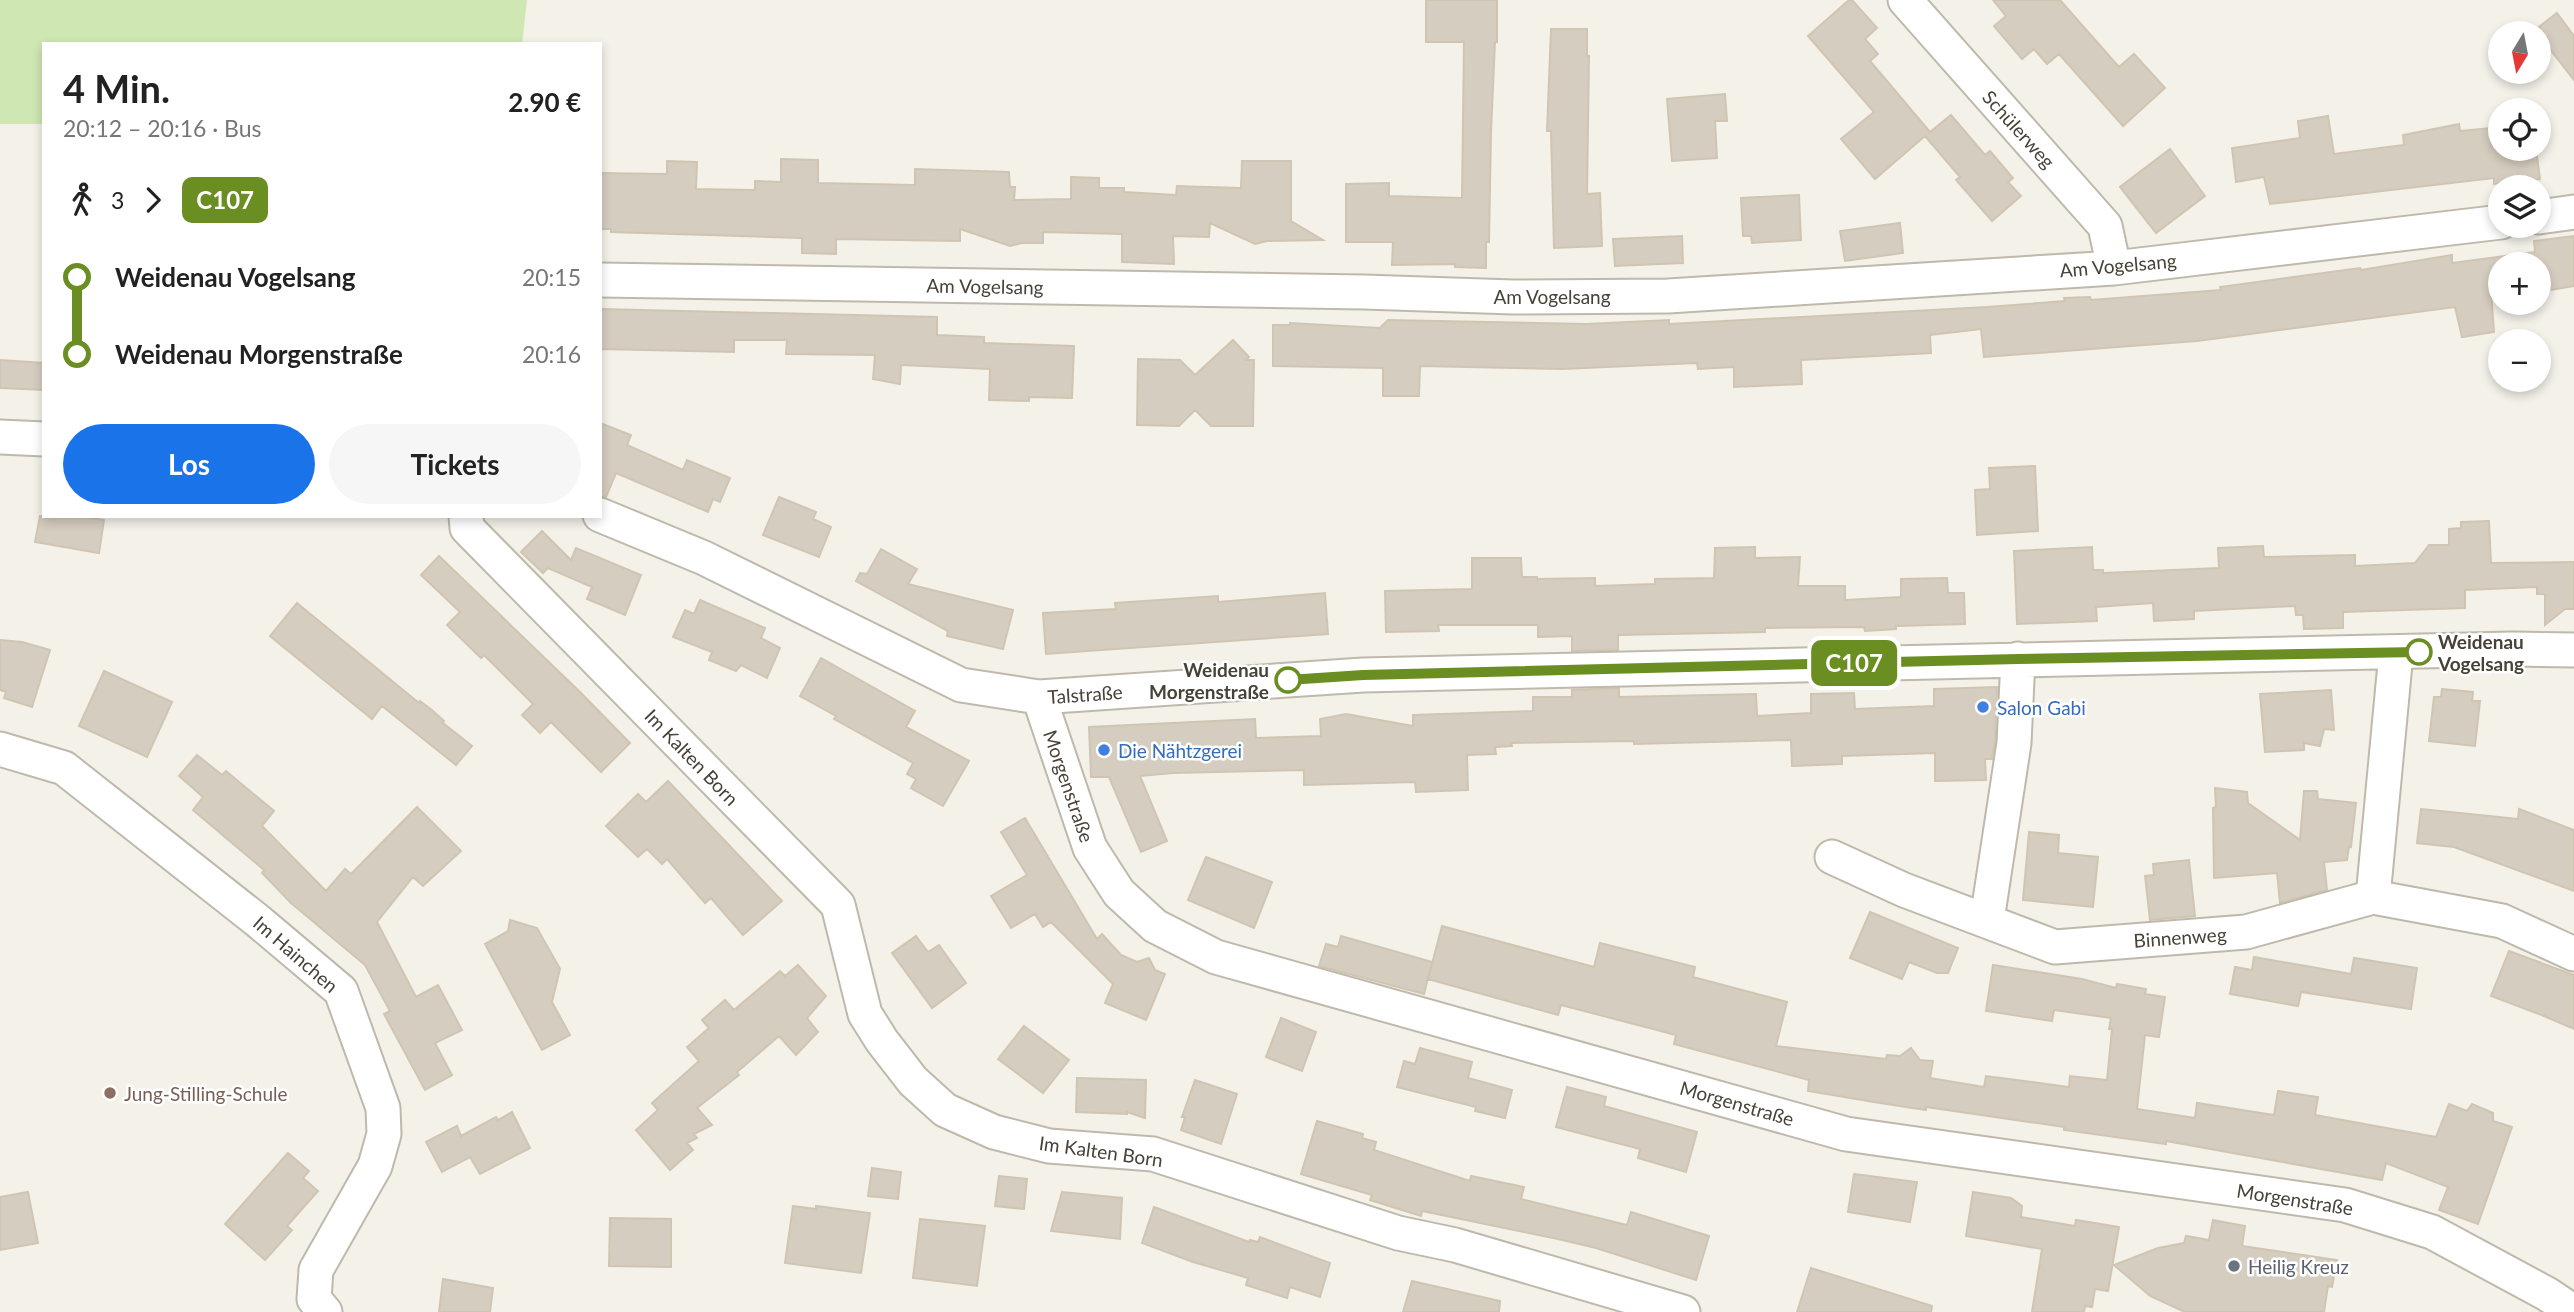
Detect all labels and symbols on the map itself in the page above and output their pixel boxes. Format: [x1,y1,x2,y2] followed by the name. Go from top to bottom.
[2488,21,2552,84] north arrow
[1978,85,2060,173] street label: Schülerweg
[2059,248,2177,282] street label: Am Vogelsang
[926,273,1044,299] street label: Am Vogelsang
[1493,285,1611,308] street label: Am Vogelsang
[2437,630,2524,675] place label: Weidenau Vogelsang
[2406,639,2432,665] marker: Weidenau Vogelsang
[1805,640,1903,686] line badge: C107
[1149,658,1269,703] place label: Weidenau Morgenstraße
[1275,667,1301,693] marker: Weidenau Morgenstraße
[1047,680,1123,708] street label: Talstraße
[1997,696,2086,719] place label: Salon Gabi
[1975,699,1991,715] marker: Salon Gabi
[640,704,744,810] street label: Im Kalten Born
[1039,727,1099,845] street label: Morgenstraße
[1118,739,1242,762] place label: Die Nähtzgerei
[1096,742,1112,758] marker: Die Nähtzgerei
[249,911,343,997] street label: Im Hainchen
[2133,922,2227,952] street label: Binnenweg
[1677,1076,1797,1130] street label: Morgenstraße
[124,1082,288,1105] place label: Jung-Stilling-Schule
[102,1085,118,1101] marker: Jung-Stilling-Schule
[1038,1131,1164,1171] street label: Im Kalten Born
[2235,1178,2355,1220] street label: Morgenstraße
[2248,1255,2349,1278] place label: Heilig Kreuz
[2226,1258,2242,1274] marker: Heilig Kreuz

